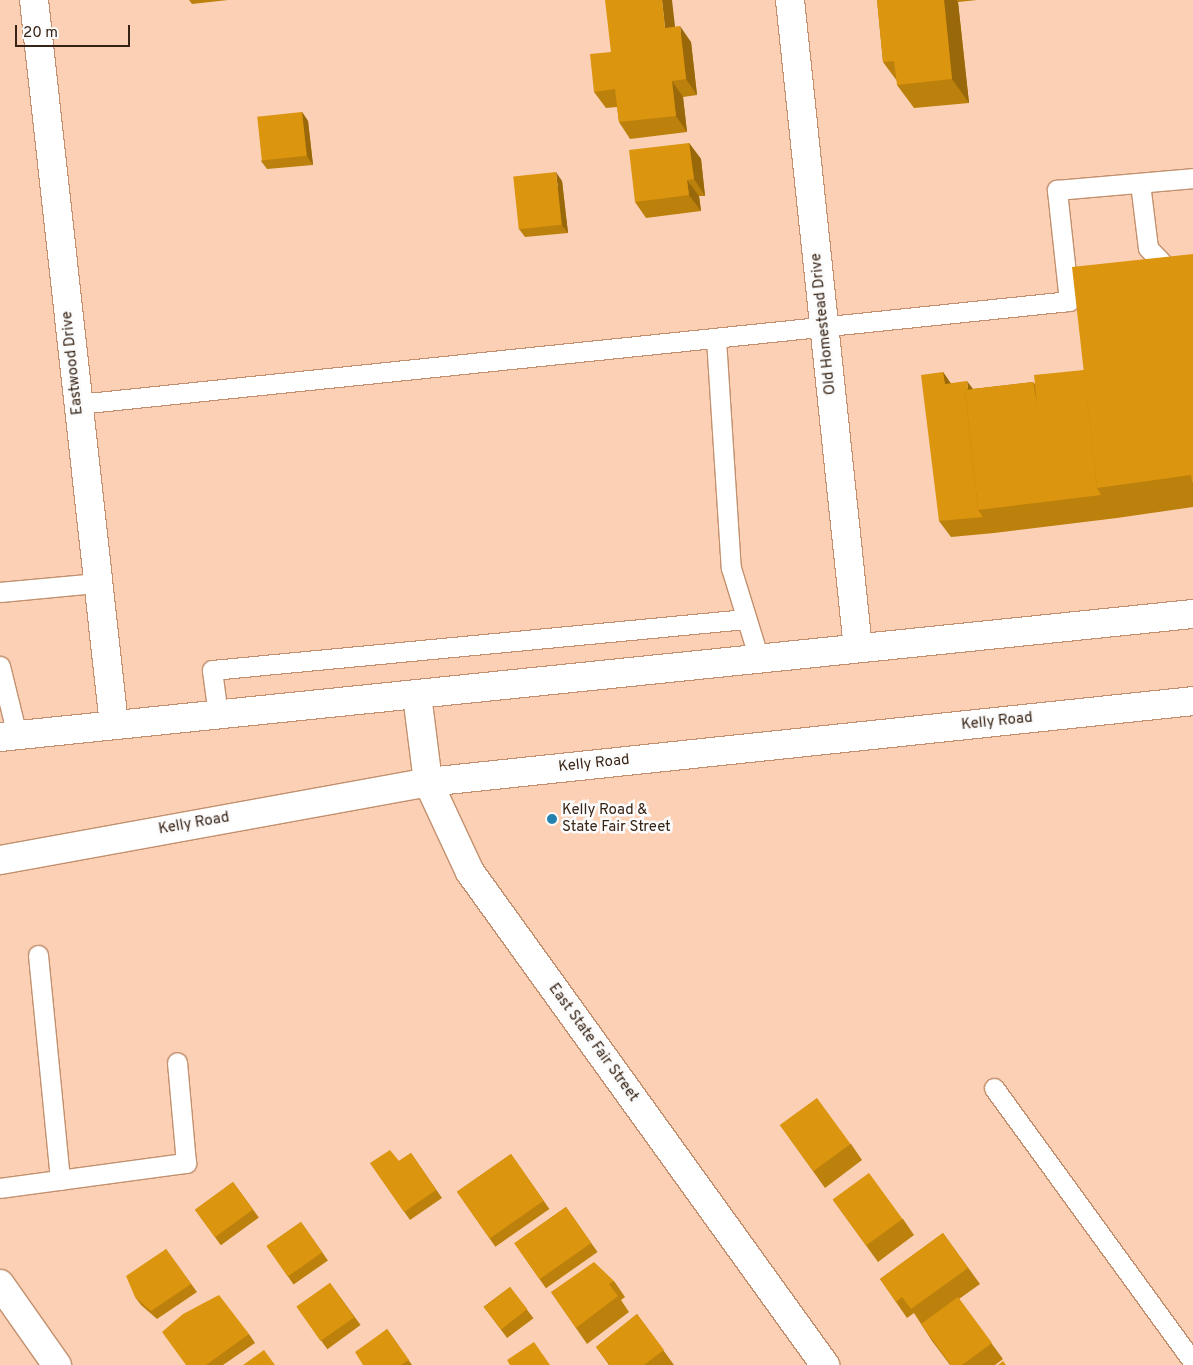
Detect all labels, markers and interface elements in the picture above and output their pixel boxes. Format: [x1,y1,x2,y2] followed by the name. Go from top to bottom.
[18,15,132,47] scale bar
[23,24,58,43] text: 20 m
[808,252,840,396] street label: Old Homestead Drive
[59,310,87,416] street label: Eastwood Drive
[960,709,1034,735] street label: Kelly Road
[557,751,631,777] street label: Kelly Road
[562,801,671,836] place label: Kelly Road & State Fair Street
[157,809,231,839] street label: Kelly Road
[546,813,558,825] marker: Kelly Road & State Fair Street
[544,980,642,1106] street label: East State Fair Street

